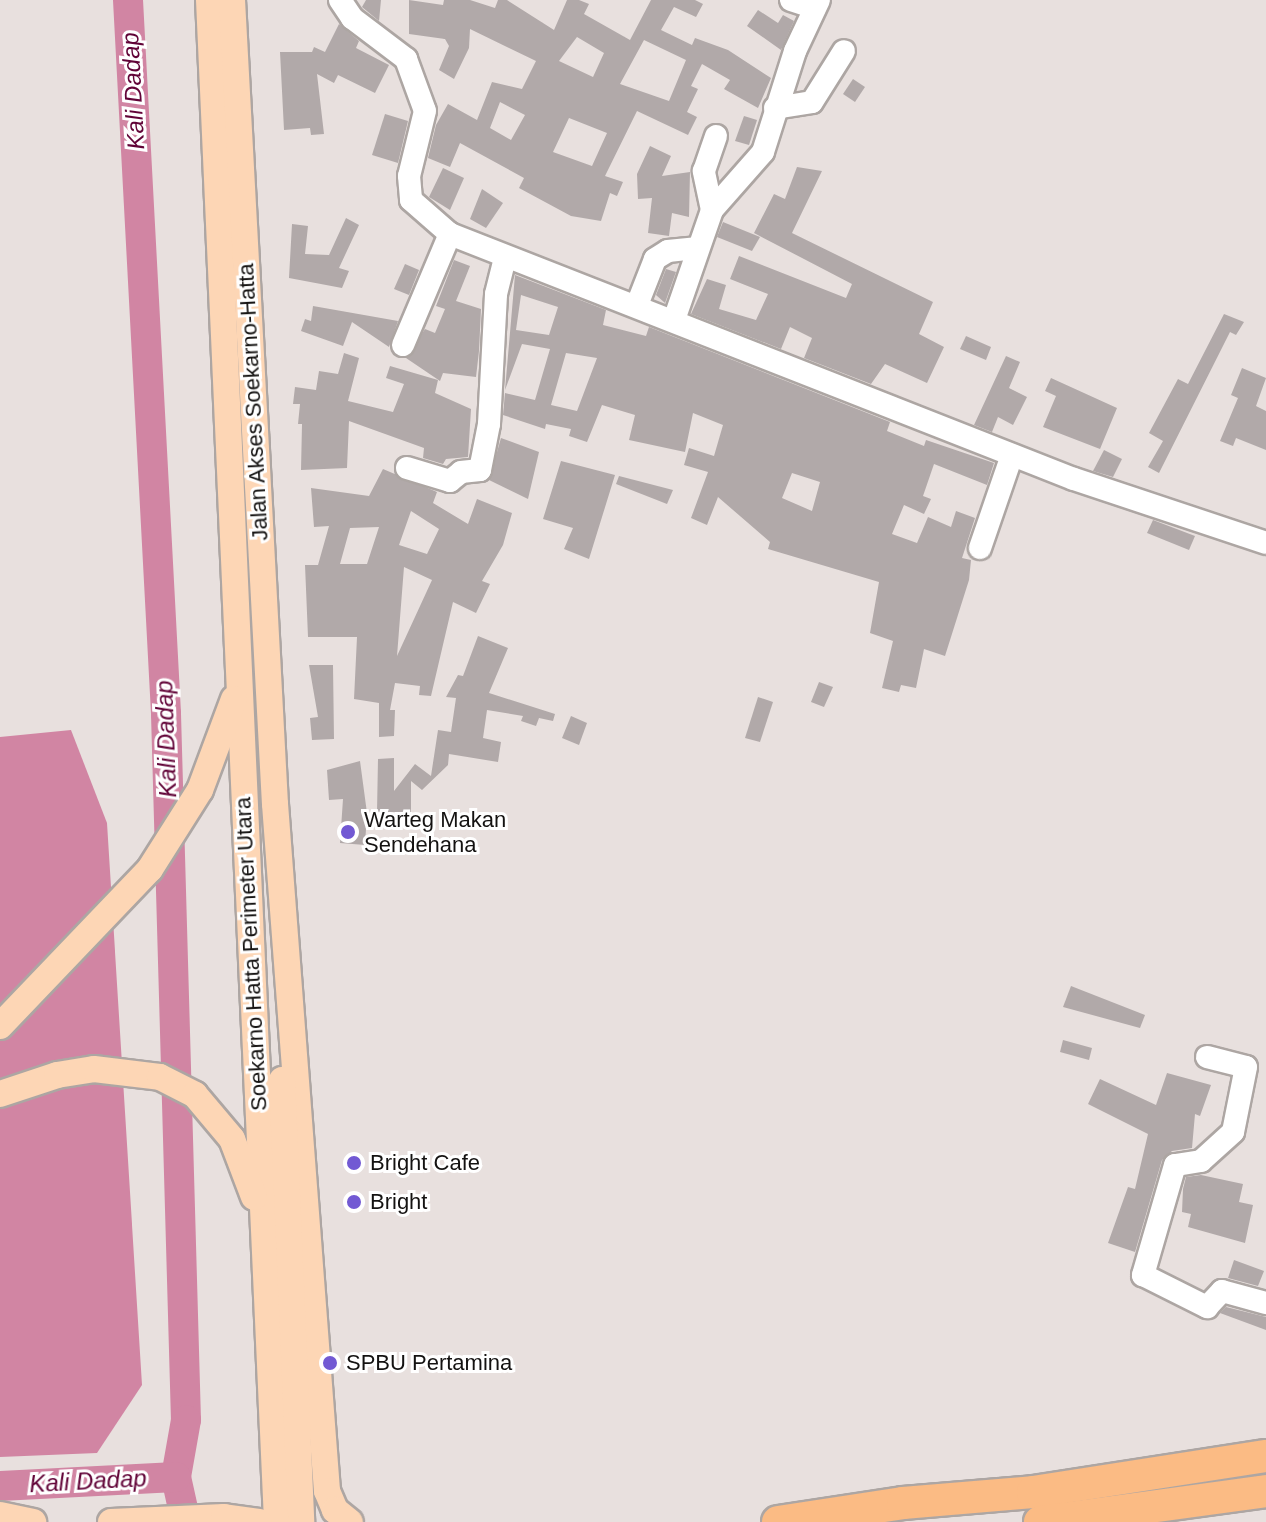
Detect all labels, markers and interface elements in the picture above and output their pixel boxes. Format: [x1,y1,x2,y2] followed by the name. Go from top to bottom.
[116,32,150,150] water label: Kali Dadap
[233,262,273,542] street label: Jalan Akses Soekarno-Hatta
[150,680,182,798] water label: Kali Dadap
[230,796,272,1112] street label: Soekarno Hatta Perimeter Utara
[364,806,506,858] place label: Warteg Makan Sendehana
[339,823,357,841] marker: Warteg Makan Sendehana
[370,1150,480,1176] place label: Bright Cafe
[345,1154,363,1172] marker: Bright Cafe
[370,1189,427,1215] place label: Bright
[345,1193,363,1211] marker: Bright
[346,1350,512,1376] place label: SPBU Pertamina
[321,1354,339,1372] marker: SPBU Pertamina
[29,1464,147,1498] water label: Kali Dadap

